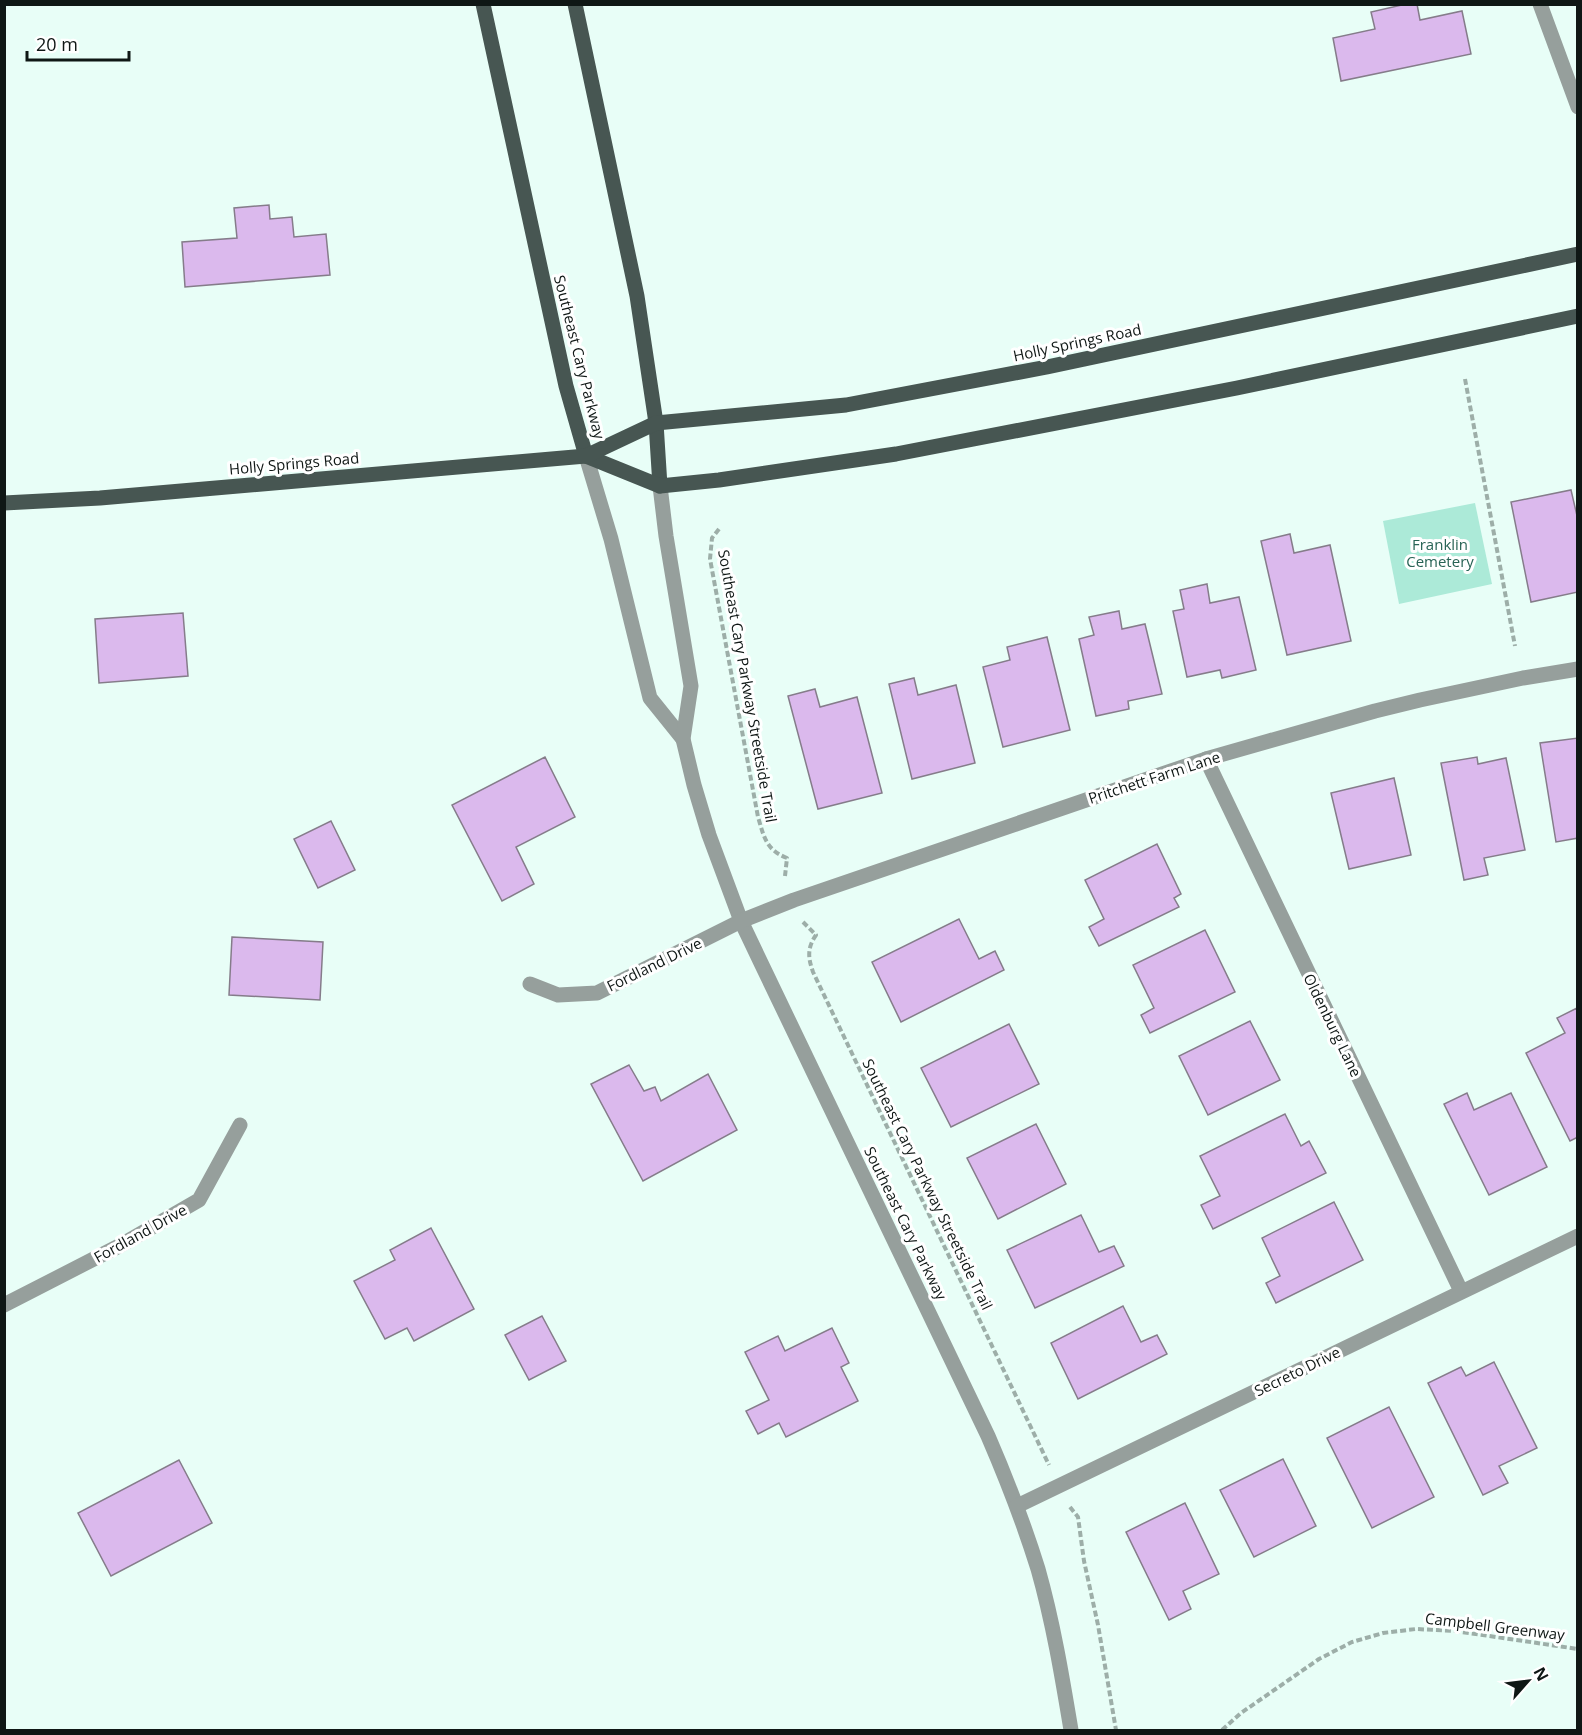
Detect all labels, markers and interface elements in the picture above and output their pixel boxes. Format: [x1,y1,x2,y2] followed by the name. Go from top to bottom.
[27,24,129,62] scale bar
[36,32,78,56] text: 20 m
[550,273,610,442] street label: Southeast Cary Parkway
[1011,319,1143,365] street label: Holly Springs Road
[228,447,360,479] street label: Holly Springs Road
[1406,534,1474,571] park label: Franklin Cemetery
[714,548,782,824] street label: Southeast Cary Parkway Streetside Trail
[1086,746,1222,808] street label: Pritchett Farm Lane
[603,932,705,996] street label: Fordland Drive
[1299,970,1367,1080] street label: Oldenburg Lane
[859,1056,997,1312] street label: Southeast Cary Parkway Streetside Trail
[861,1143,951,1303] street label: Southeast Cary Parkway
[90,1199,190,1267] street label: Fordland Drive
[1251,1342,1343,1400] street label: Secreto Drive
[1424,1608,1566,1645] street label: Campbell Greenway
[1498,1651,1558,1711] north arrow
[1528,1663,1554,1685] text: N

